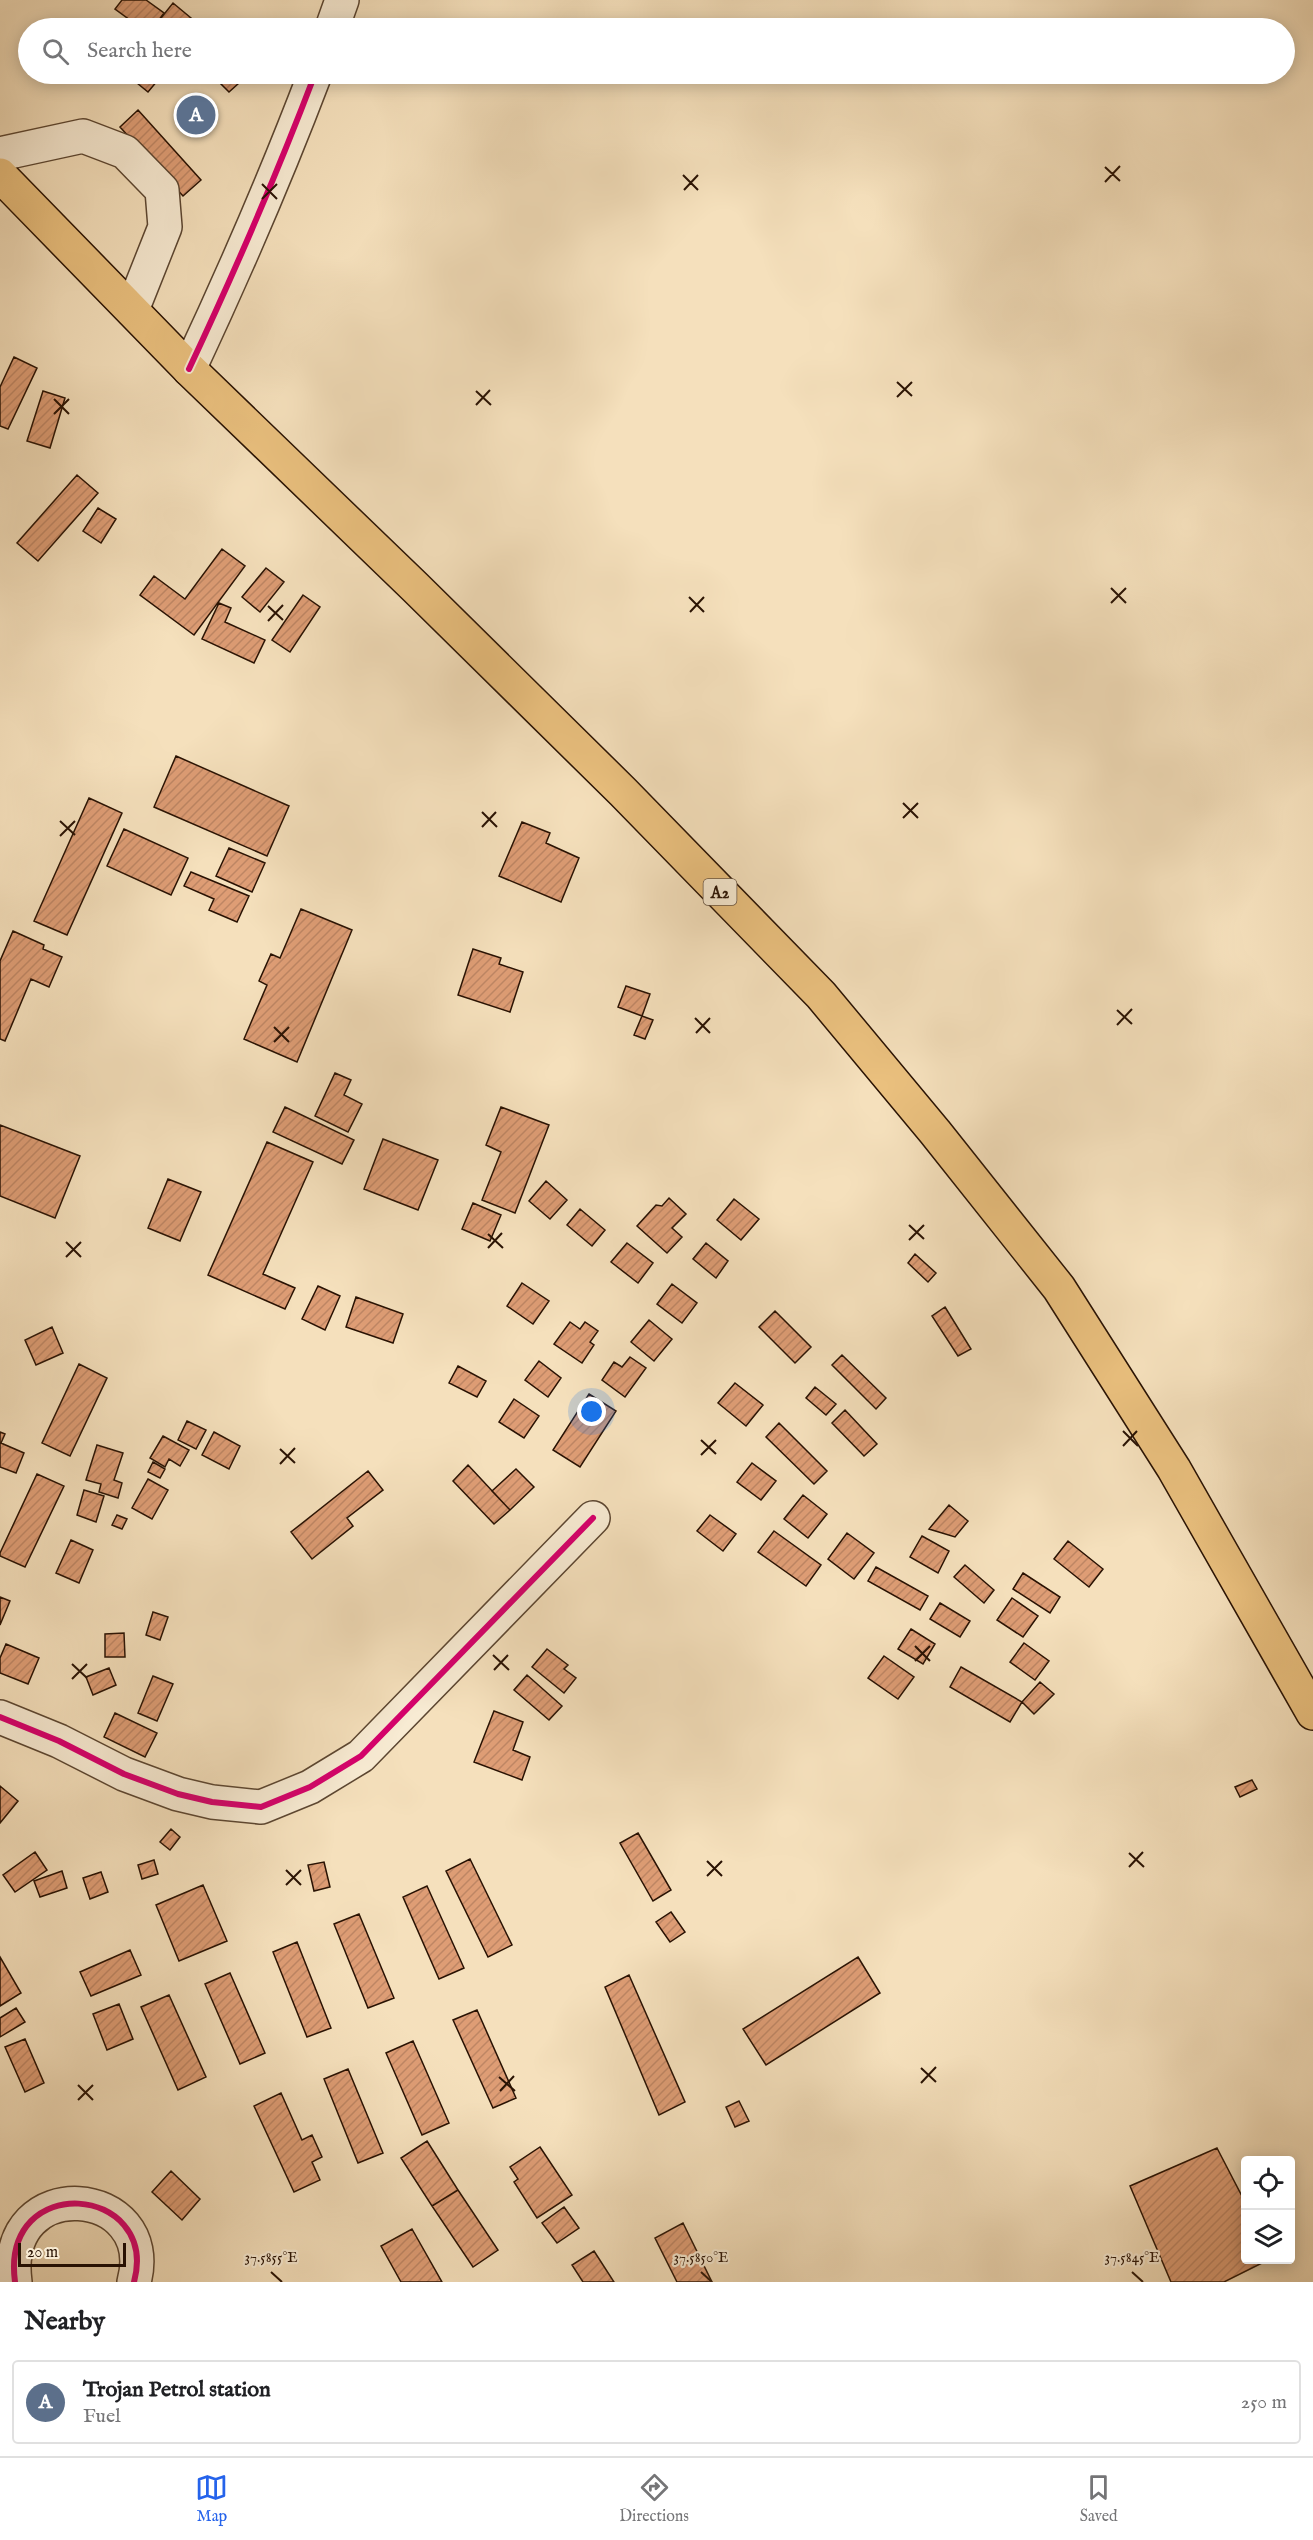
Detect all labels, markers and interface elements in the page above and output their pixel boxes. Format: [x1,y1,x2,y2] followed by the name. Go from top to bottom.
[18,18,1295,84] search box
[39,35,72,68] icon: search
[87,37,192,65] text: Search here
[176,92,216,138] pin: A
[704,879,736,905] road number: A2
[577,1397,606,1426] your location
[1241,2156,1295,2264] map controls
[1241,2156,1295,2210] button: locate
[1241,2210,1295,2264] button: layers
[18,2240,126,2268] scale bar
[27,2243,58,2263] text: 20 m
[244,2248,298,2267] text: 37.5855°E
[673,2248,729,2267] text: 37.5850°E
[1104,2248,1160,2267] text: 37.5845°E
[24,2305,105,2338] text: Nearby
[83,2376,271,2404] text: Trojan Petrol station
[39,2390,52,2415] text: A
[1241,2390,1287,2415] text: 250 m
[83,2404,121,2429] text: Fuel
[195,2471,228,2527] tab: Map
[619,2471,689,2527] tab: Directions
[1080,2471,1118,2527] tab: Saved

